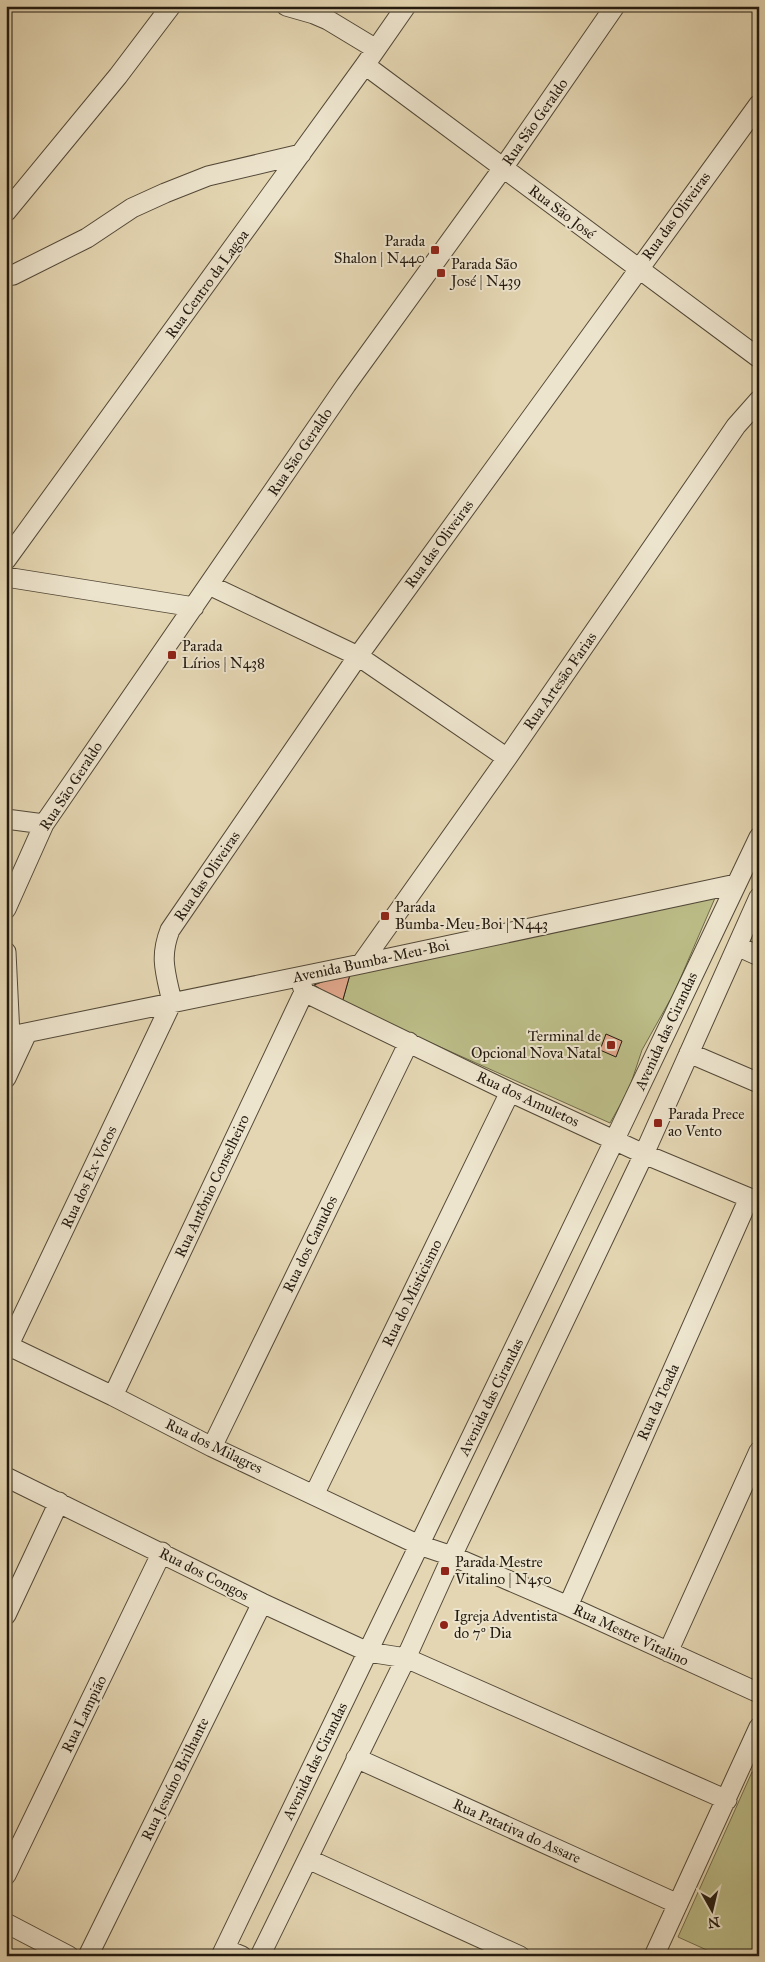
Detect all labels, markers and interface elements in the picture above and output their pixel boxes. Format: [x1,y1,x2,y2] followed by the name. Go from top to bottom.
[498,75,572,169] street label: Rua São Geraldo
[638,168,714,264] street label: Rua das Oliveiras
[524,181,600,244] street label: Rua São José
[162,226,253,342] street label: Rua Centro da Lagoa
[334,232,426,267] place label: Parada Shalon | N440
[429,244,441,256] marker: Parada Shalon | N440
[449,255,521,291] place label: Parada São José | N439
[435,267,447,279] marker: Parada São José | N439
[264,404,336,499] street label: Rua São Geraldo
[401,496,477,592] street label: Rua das Oliveiras
[520,629,600,733] street label: Rua Artesão Farias
[182,637,265,672] place label: Parada Lírios | N438
[166,649,178,661] marker: Parada Lírios | N438
[36,738,107,834] street label: Rua São Geraldo
[170,828,244,924] street label: Rua das Oliveiras
[395,898,548,933] place label: Parada Bumba-Meu-Boi | N443
[379,910,391,922] marker: Parada Bumba-Meu-Boi | N443
[290,936,451,987] street label: Avenida Bumba-Meu-Boi
[630,969,701,1094] street label: Avenida das Cirandas
[471,1027,602,1062] place label: Terminal de Opcional Nova Natal
[605,1039,617,1051] marker: Terminal de Opcional Nova Natal
[474,1067,582,1131] street label: Rua dos Amuletos
[668,1105,745,1140] place label: Parada Prece ao Vento
[171,1111,253,1260] street label: Rua Antônio Conselheiro
[652,1117,664,1129] marker: Parada Prece ao Vento
[57,1123,121,1231] street label: Rua dos Ex-Votos
[279,1193,341,1295] street label: Rua dos Canudos
[378,1236,446,1350] street label: Rua do Misticismo
[454,1335,527,1460] street label: Avenida das Cirandas
[633,1360,683,1443] street label: Rua da Toada
[162,1415,266,1477] street label: Rua dos Milagres
[156,1544,252,1604] street label: Rua dos Congos
[454,1553,552,1588] place label: Parada Mestre Vitalino | N450
[439,1565,451,1577] marker: Parada Mestre Vitalino | N450
[570,1600,692,1670] street label: Rua Mestre Vitalino
[454,1607,558,1642] place label: Igreja Adventista do 7º Dia
[438,1619,450,1631] marker: Igreja Adventista do 7º Dia
[58,1672,111,1756] street label: Rua Lampião
[278,1699,351,1824] street label: Avenida das Cirandas
[137,1715,213,1844] street label: Rua Jesuíno Brilhante
[450,1795,584,1867] street label: Rua Patativa do Assare
[688,1884,738,1934] north arrow
[707,1913,721,1932] text: N

